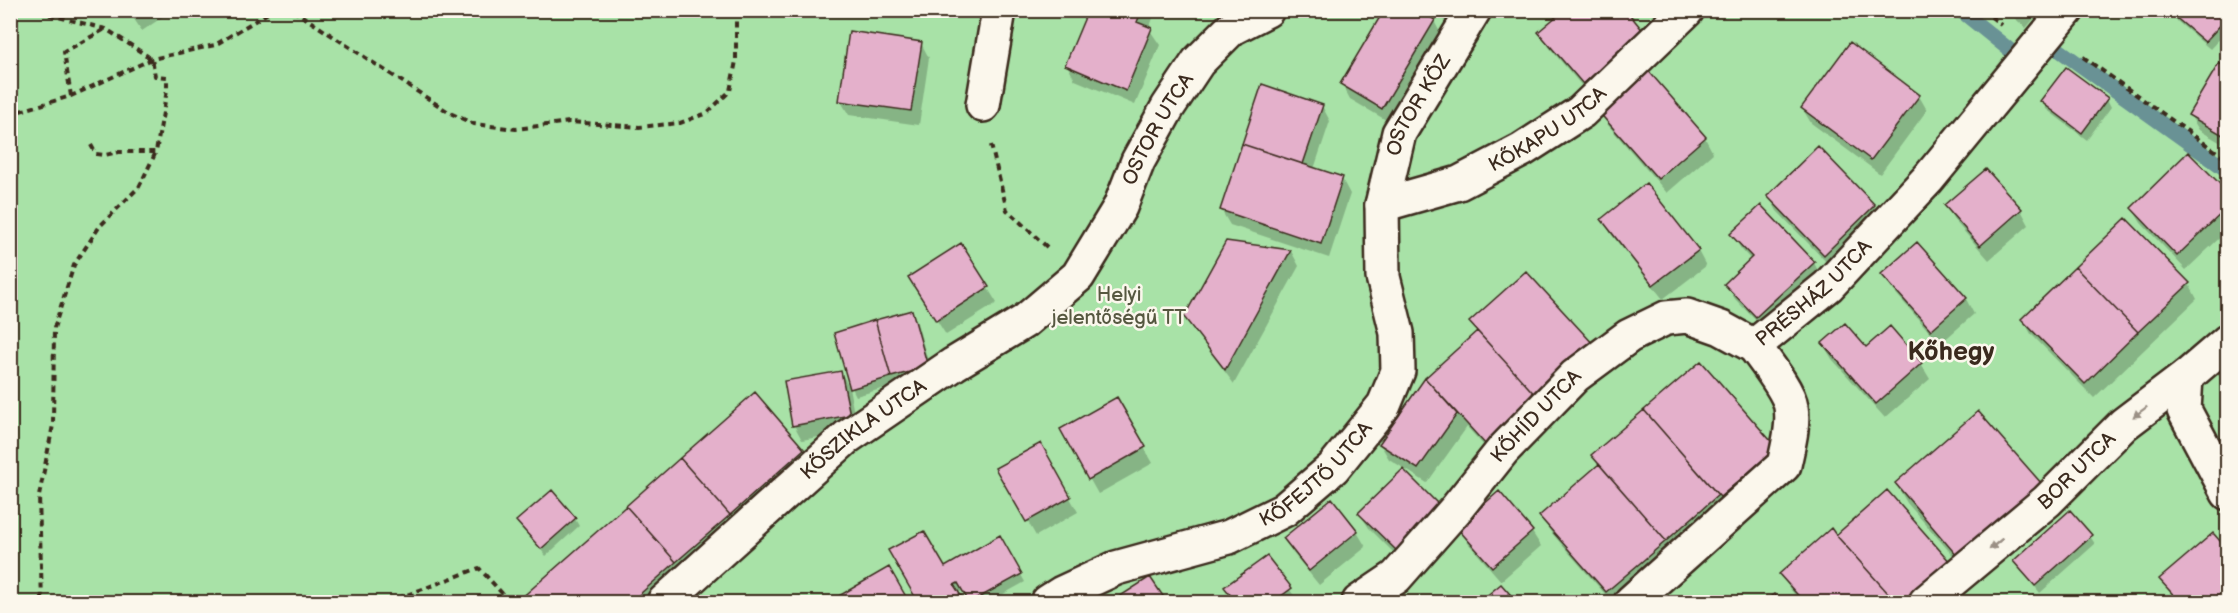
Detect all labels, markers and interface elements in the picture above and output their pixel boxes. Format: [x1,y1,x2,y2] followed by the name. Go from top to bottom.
[1382,50,1456,158] street label: OSTOR KÖZ
[1118,68,1199,189] street label: OSTOR UTCA
[1485,81,1612,177] street label: KŐKAPU UTCA
[1751,234,1878,352] street label: PRÉSHÁZ UTCA
[1051,283,1186,330] park label: Helyi jelentőségű TT
[1908,337,1995,368] district label: Kőhegy
[1486,364,1587,468] street label: KŐHÍD UTCA
[796,374,932,485] street label: KŐSZIKLA UTCA
[2132,406,2147,418] one-way arrow
[1256,416,1378,532] street label: KŐFEJTŐ UTCA
[2033,426,2122,515] street label: BOR UTCA
[1989,537,2004,550] one-way arrow

